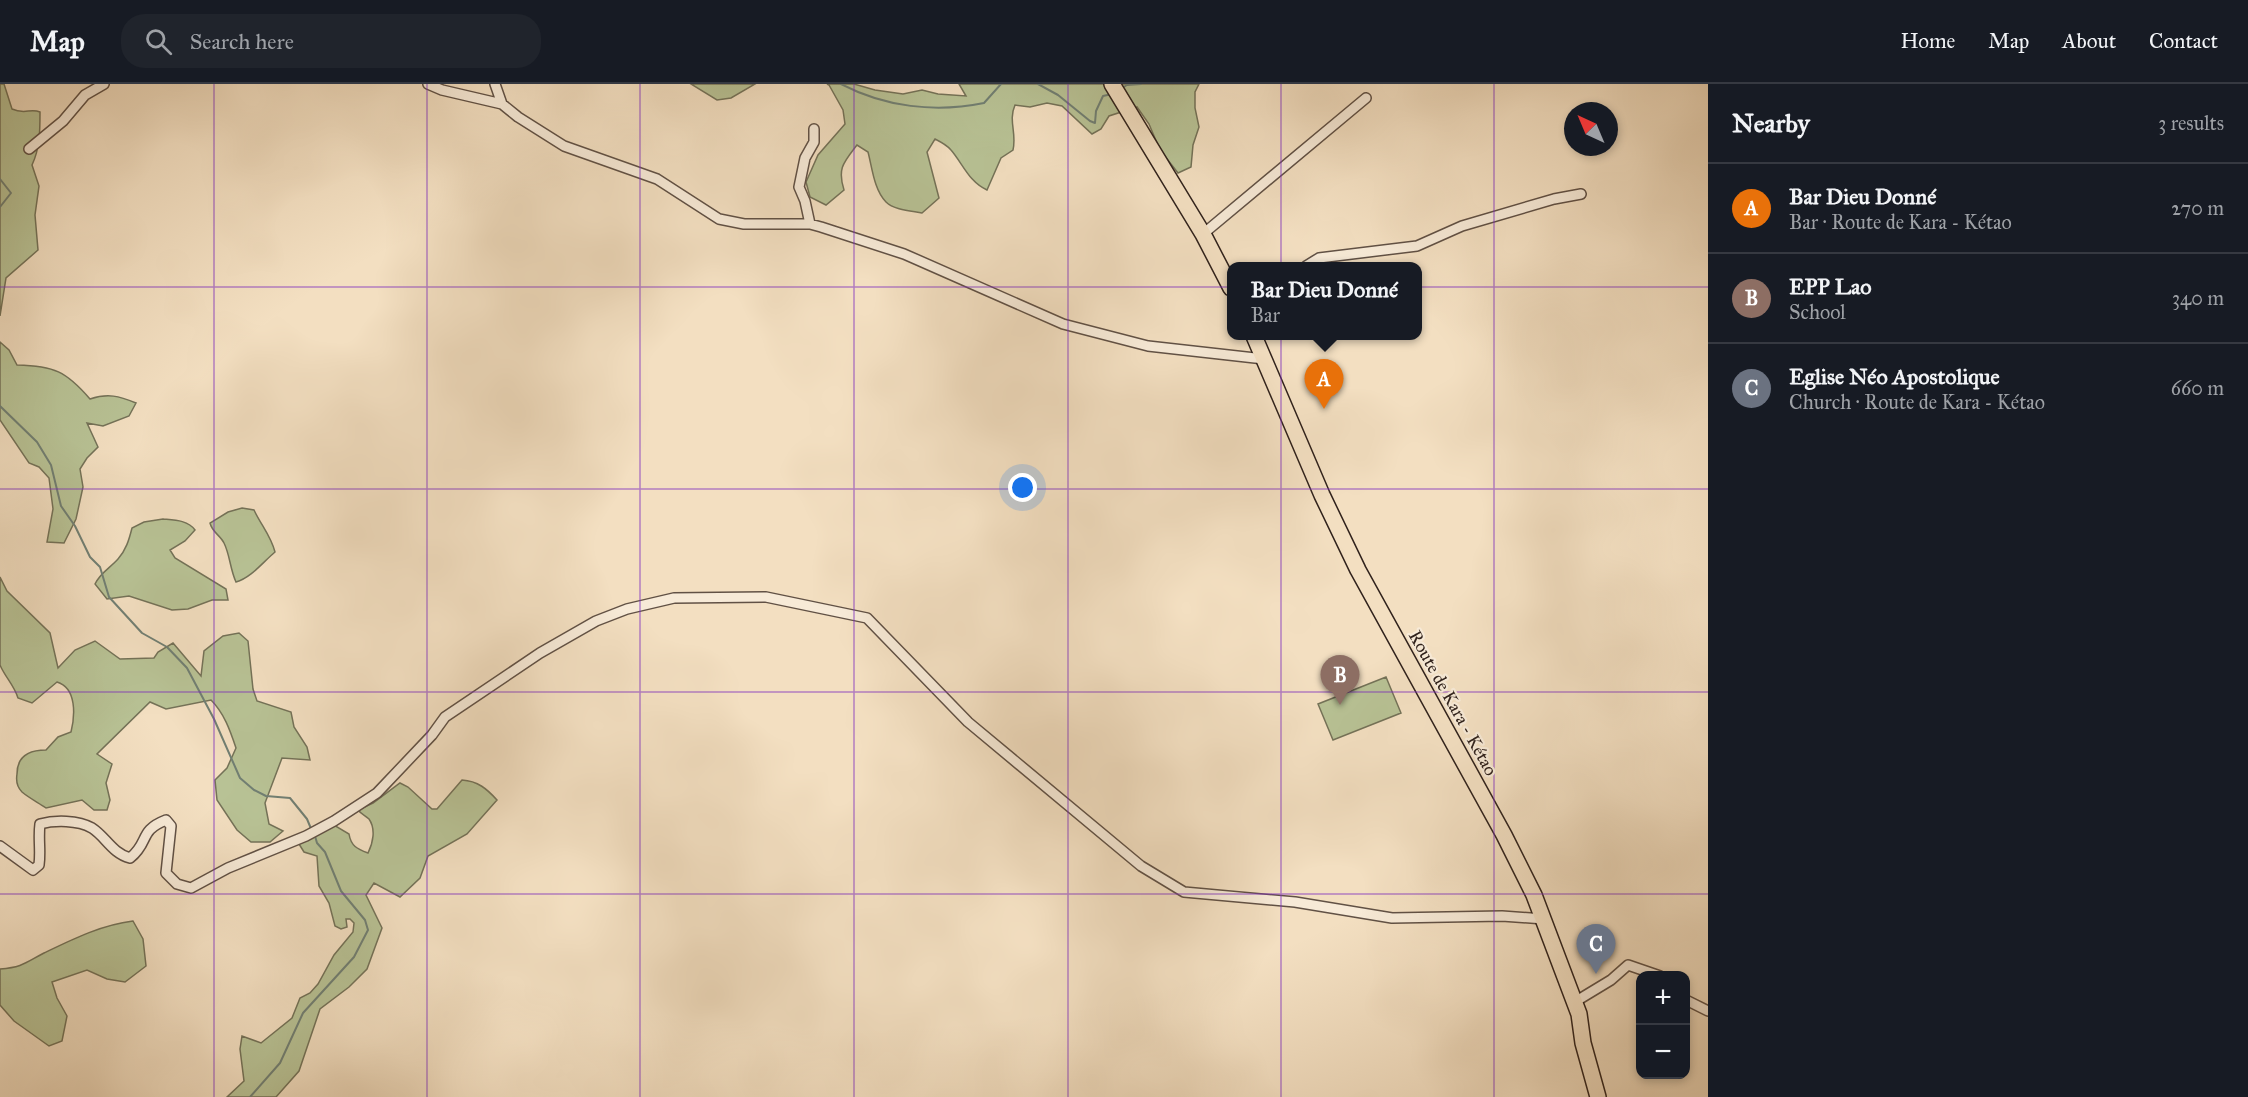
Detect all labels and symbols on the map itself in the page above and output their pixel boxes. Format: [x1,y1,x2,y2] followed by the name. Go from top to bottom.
[1564,102,1618,156] north arrow
[1304,360,1344,409] pin: A
[1008,473,1037,502] your location
[1404,627,1502,779] street label: Route de Kara - Kétao
[1320,656,1360,705] pin: B
[1576,924,1616,974] pin: C

